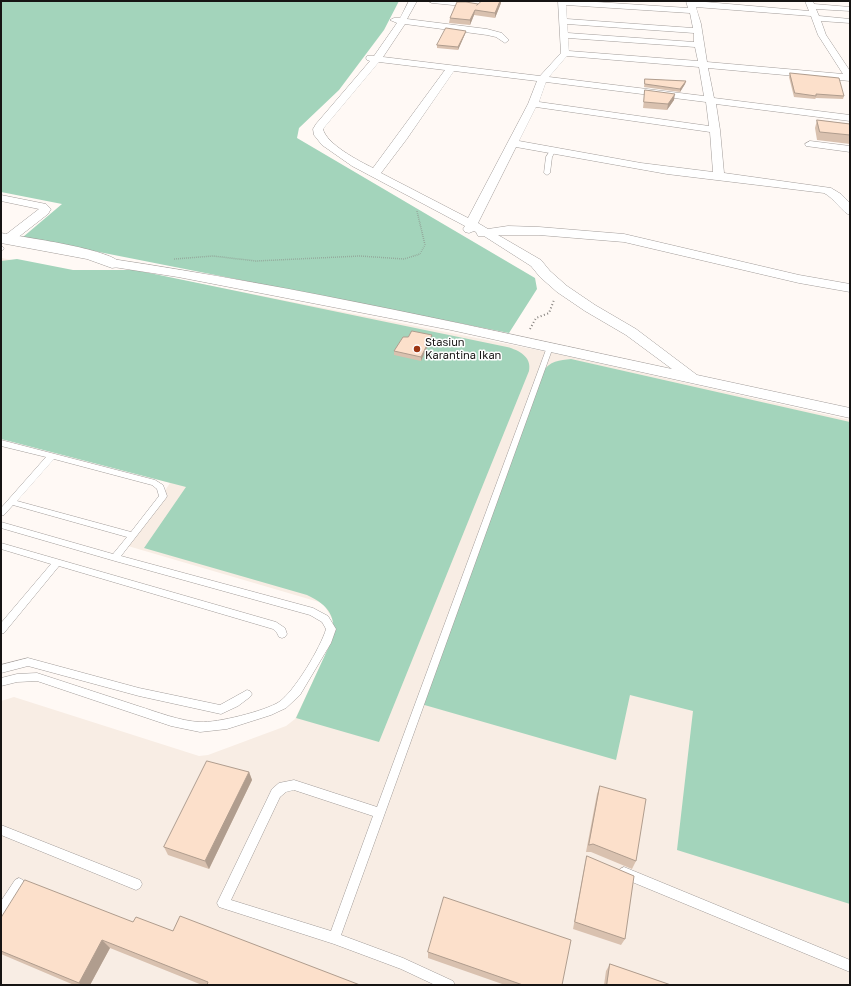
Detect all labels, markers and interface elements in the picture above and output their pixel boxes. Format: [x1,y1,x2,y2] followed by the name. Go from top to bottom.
[425,336,501,362] place label: Stasiun Karantina Ikan
[412,344,422,354] marker: Stasiun Karantina Ikan

